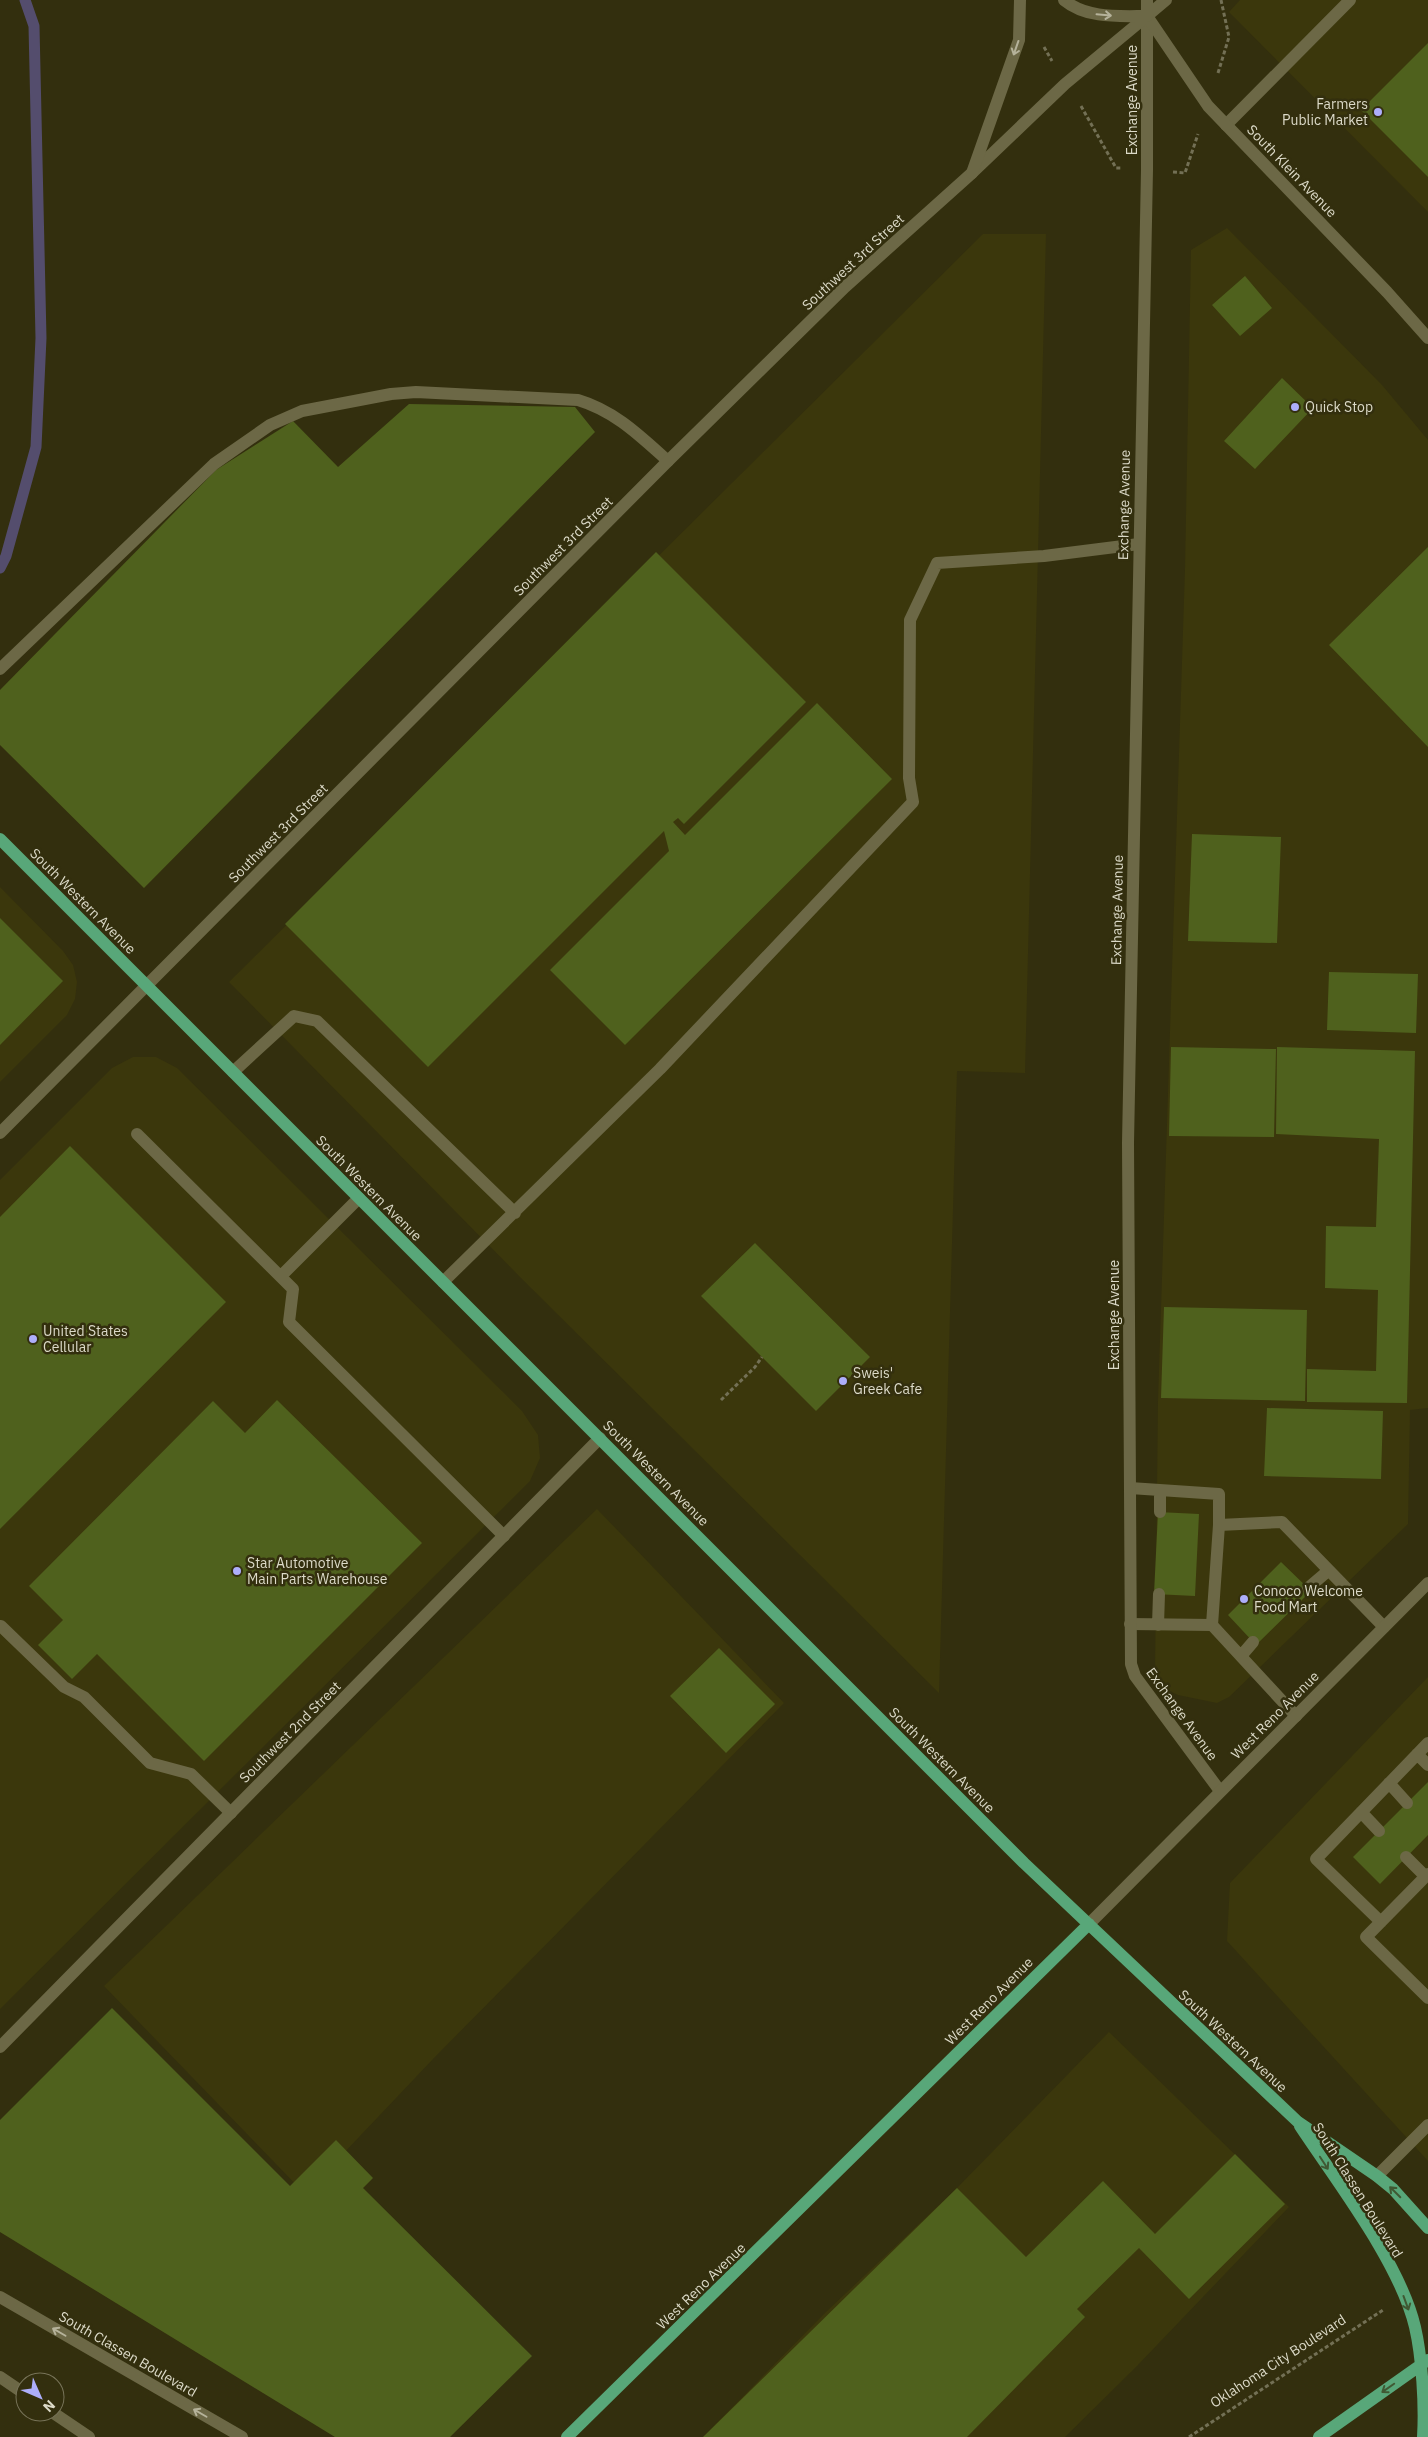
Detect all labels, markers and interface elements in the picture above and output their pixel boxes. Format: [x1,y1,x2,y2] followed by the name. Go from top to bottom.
[1095,10,1111,20] one-way arrow
[1011,40,1020,55] one-way arrow
[1123,44,1141,155] street label: Exchange Avenue
[1282,95,1368,129] place label: Farmers Public Market
[1372,106,1384,118] marker: Farmers Public Market
[1243,121,1341,221] street label: South Klein Avenue
[798,210,908,314] street label: Southwest 3rd Street
[1305,398,1373,416] place label: Quick Stop
[1289,401,1301,413] marker: Quick Stop
[1114,449,1134,560] street label: Exchange Avenue
[510,492,617,599] street label: Southwest 3rd Street
[225,779,332,886] street label: Southwest 3rd Street
[26,844,140,958] street label: South Western Avenue
[1107,854,1127,965] street label: Exchange Avenue
[312,1131,426,1245] street label: South Western Avenue
[1105,1259,1123,1370] street label: Exchange Avenue
[43,1322,128,1356] place label: United States Cellular
[27,1333,39,1345] marker: United States Cellular
[853,1364,923,1398] place label: Sweis' Greek Cafe
[837,1375,849,1387] marker: Sweis' Greek Cafe
[599,1416,713,1530] street label: South Western Avenue
[247,1554,388,1588] place label: Star Automotive Main Parts Warehouse
[231,1565,243,1577] marker: Star Automotive Main Parts Warehouse
[1254,1582,1363,1616] place label: Conoco Welcome Food Mart
[1238,1593,1250,1605] marker: Conoco Welcome Food Mart
[1142,1664,1222,1764] street label: Exchange Avenue
[1227,1667,1323,1763] street label: West Reno Avenue
[235,1677,345,1787] street label: Southwest 2nd Street
[885,1703,999,1817] street label: South Western Avenue
[941,1953,1037,2049] street label: West Reno Avenue
[1175,1986,1291,2096] street label: South Western Avenue
[1309,2119,1407,2261] street label: South Classen Boulevard
[1319,2156,1330,2170] one-way arrow
[1389,2186,1401,2198] one-way arrow
[653,2239,750,2333] street label: West Reno Avenue
[1402,2295,1411,2310] one-way arrow
[56,2307,200,2401] street label: South Classen Boulevard
[1207,2310,1349,2412] street label: Oklahoma City Boulevard
[52,2327,67,2336] one-way arrow
[15,2372,65,2422] north arrow
[1381,2383,1395,2393] one-way arrow
[39,2396,59,2416] text: N
[192,2408,207,2418] one-way arrow

